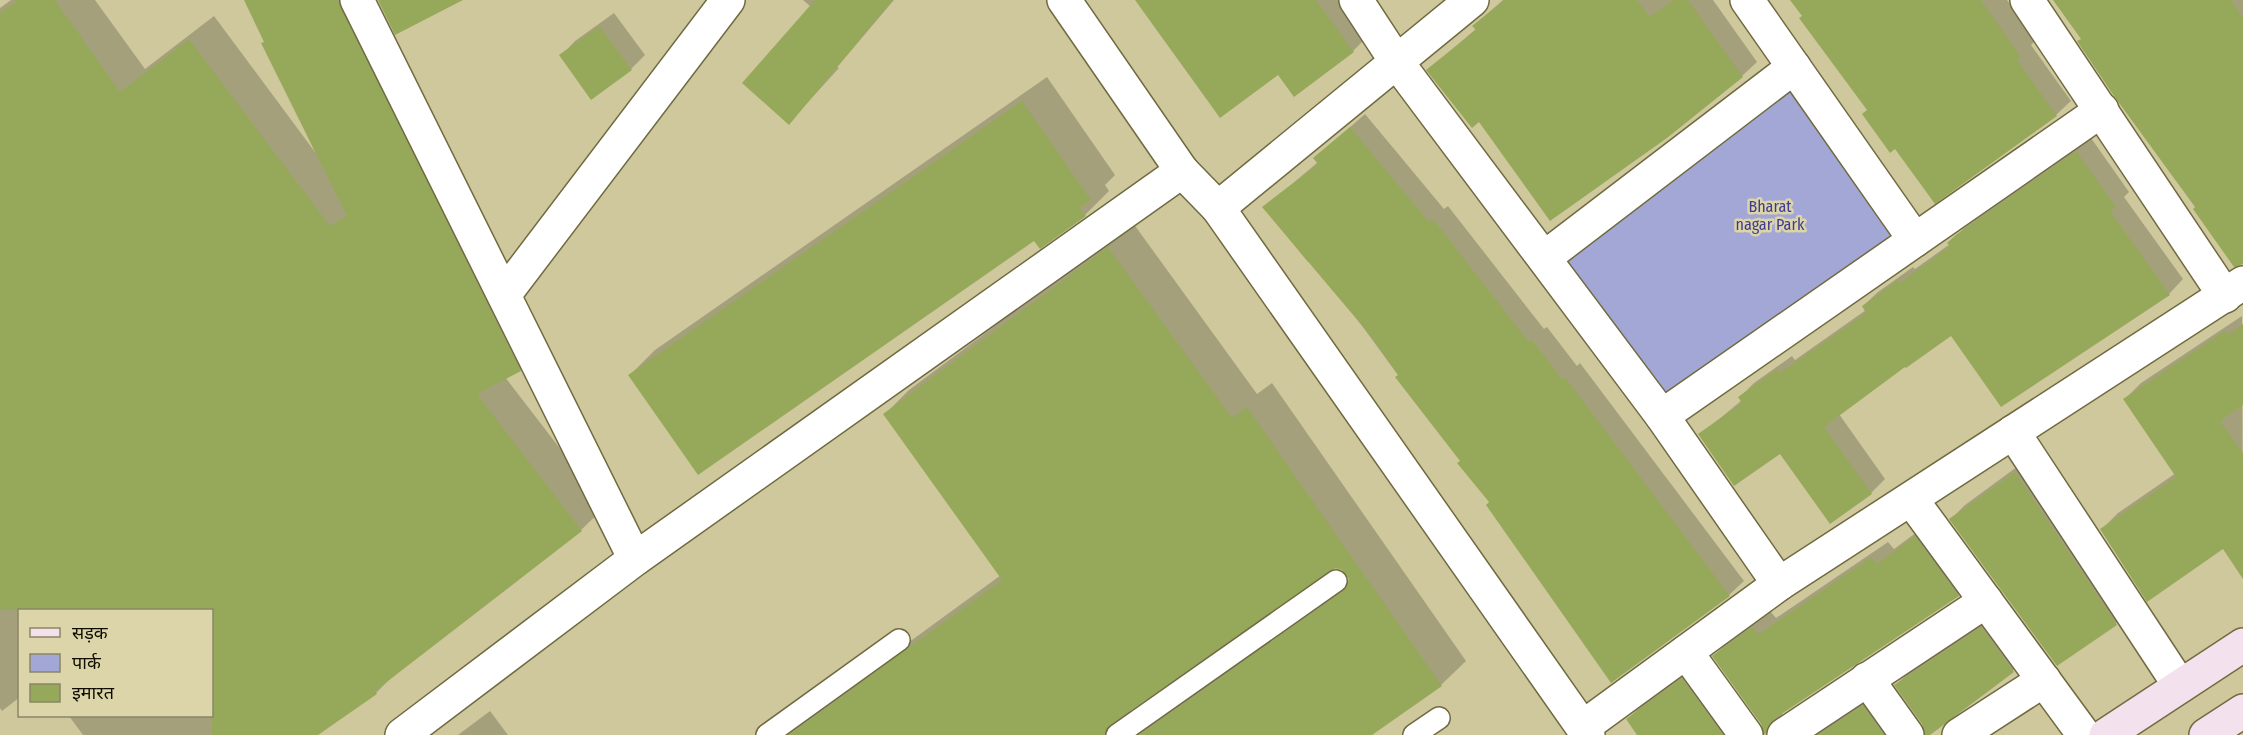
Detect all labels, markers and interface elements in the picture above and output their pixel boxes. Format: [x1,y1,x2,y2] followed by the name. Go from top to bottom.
[1736,197,1805,234] park label: Bharat nagar Park
[18,609,213,717] legend
[72,622,109,644] text: सड़क
[72,652,102,674] text: पार्क
[72,682,115,704] text: इमारत

